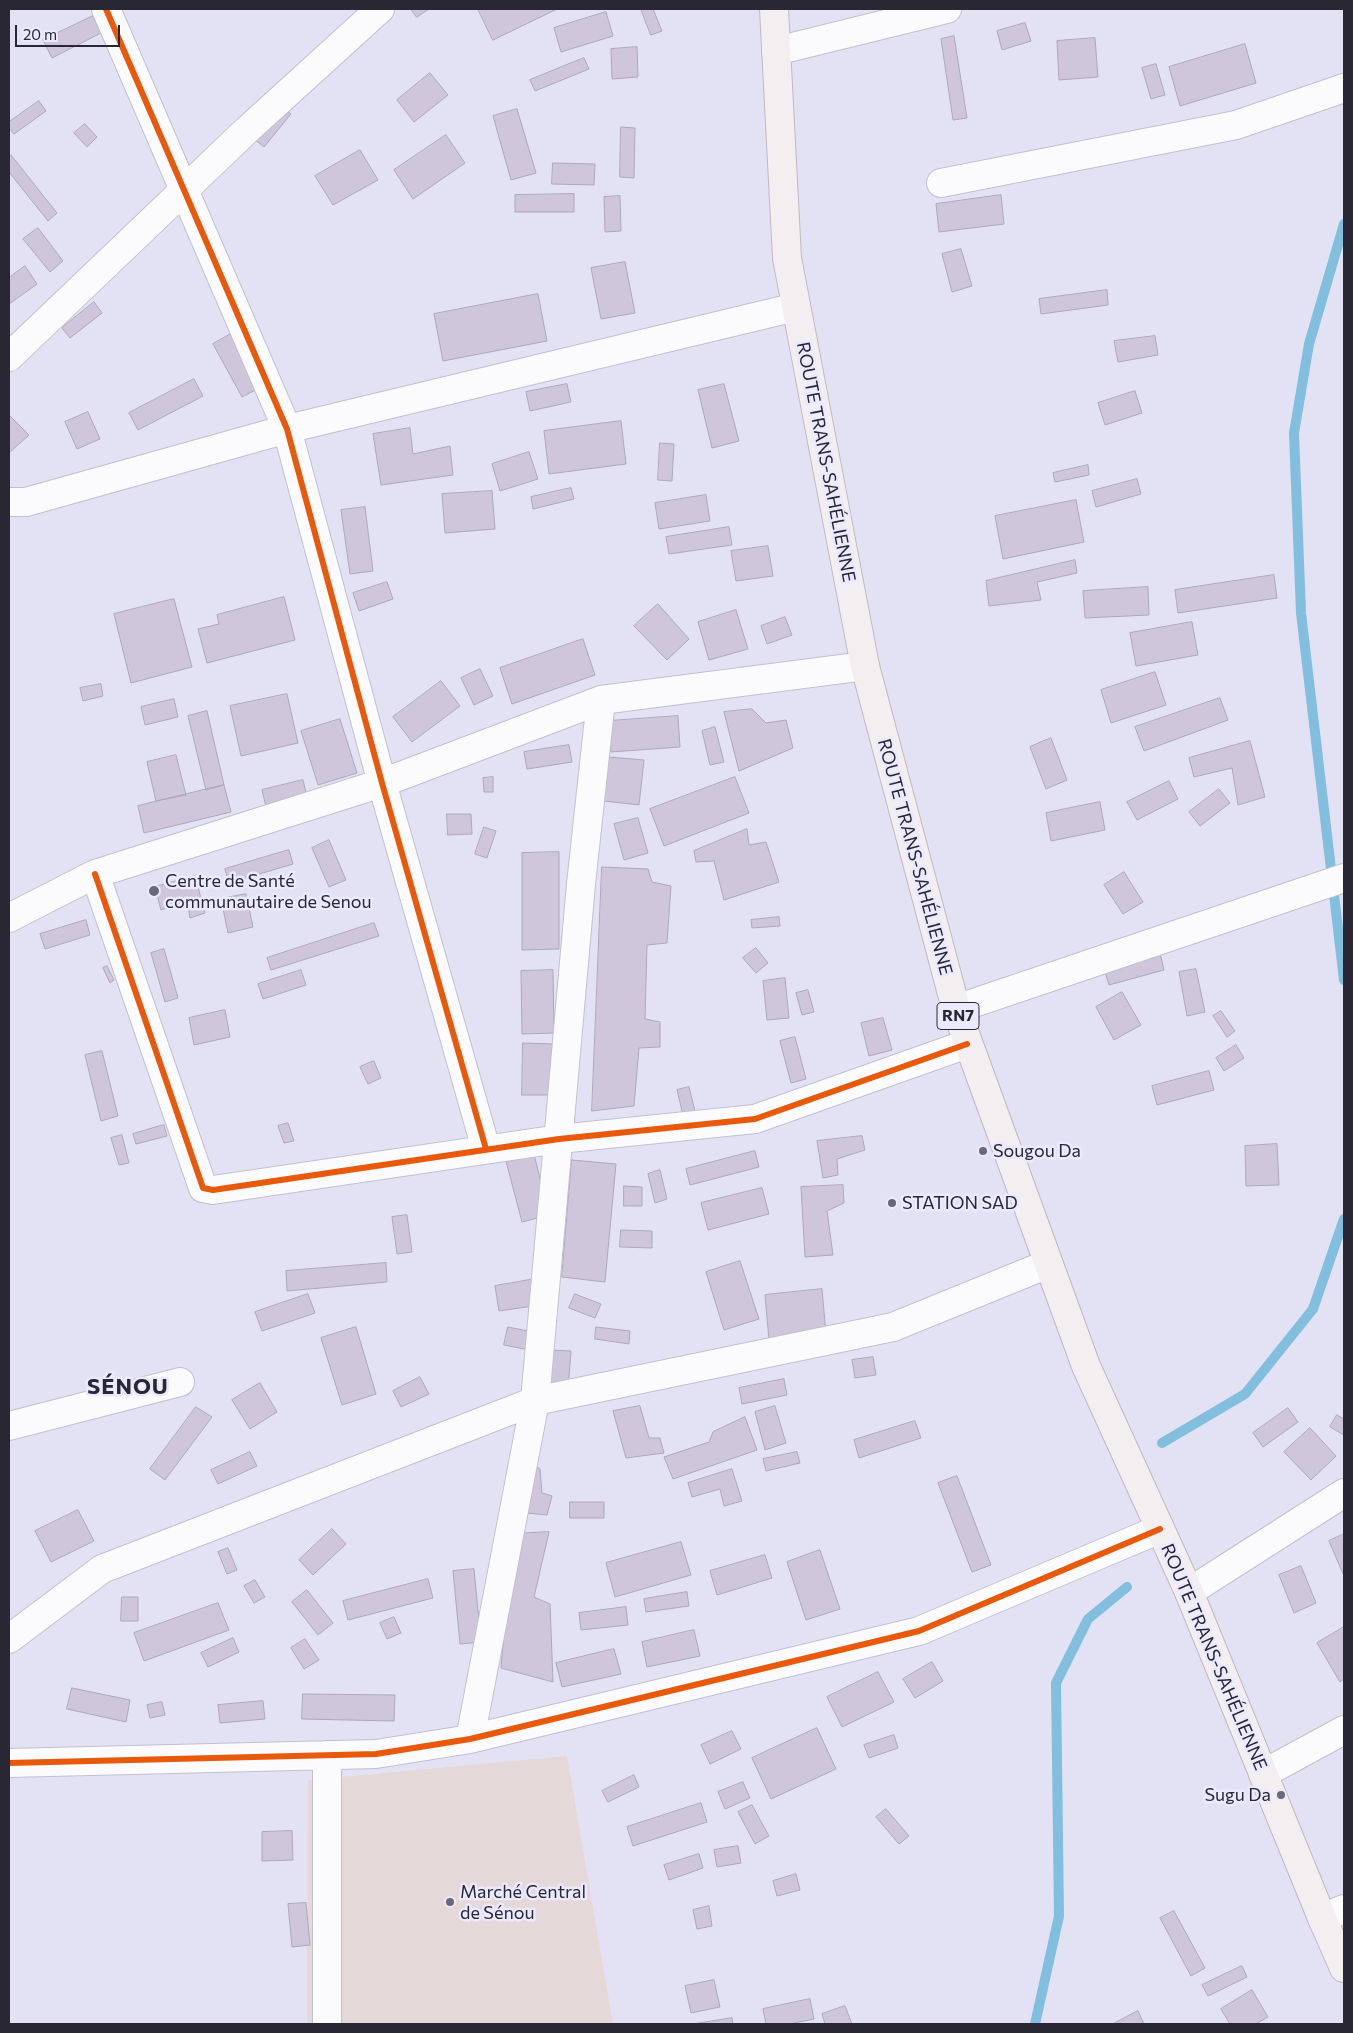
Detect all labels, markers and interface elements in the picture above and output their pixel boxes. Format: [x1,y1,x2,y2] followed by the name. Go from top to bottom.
[18,15,122,47] scale bar
[23,25,57,43] text: 20 m
[792,340,860,584] street label: ROUTE TRANS-SAHÉLIENNE
[873,736,957,978] street label: ROUTE TRANS-SAHÉLIENNE
[165,870,372,912] place label: Centre de Santé communautaire de Senou
[147,884,161,898] marker: Centre de Santé communautaire de Senou
[937,1002,979,1030] road number: RN7
[993,1140,1081,1162] place label: Sougou Da
[977,1145,989,1157] marker: Sougou Da
[902,1192,1018,1214] place label: STATION SAD
[886,1197,898,1209] marker: STATION SAD
[86,1374,170,1400] district label: SÉNOU
[1156,1540,1272,1774] street label: ROUTE TRANS-SAHÉLIENNE
[1204,1784,1271,1806] place label: Sugu Da
[1275,1789,1287,1801] marker: Sugu Da
[460,1881,586,1924] place label: Marché Central de Sénou
[444,1896,456,1908] marker: Marché Central de Sénou

